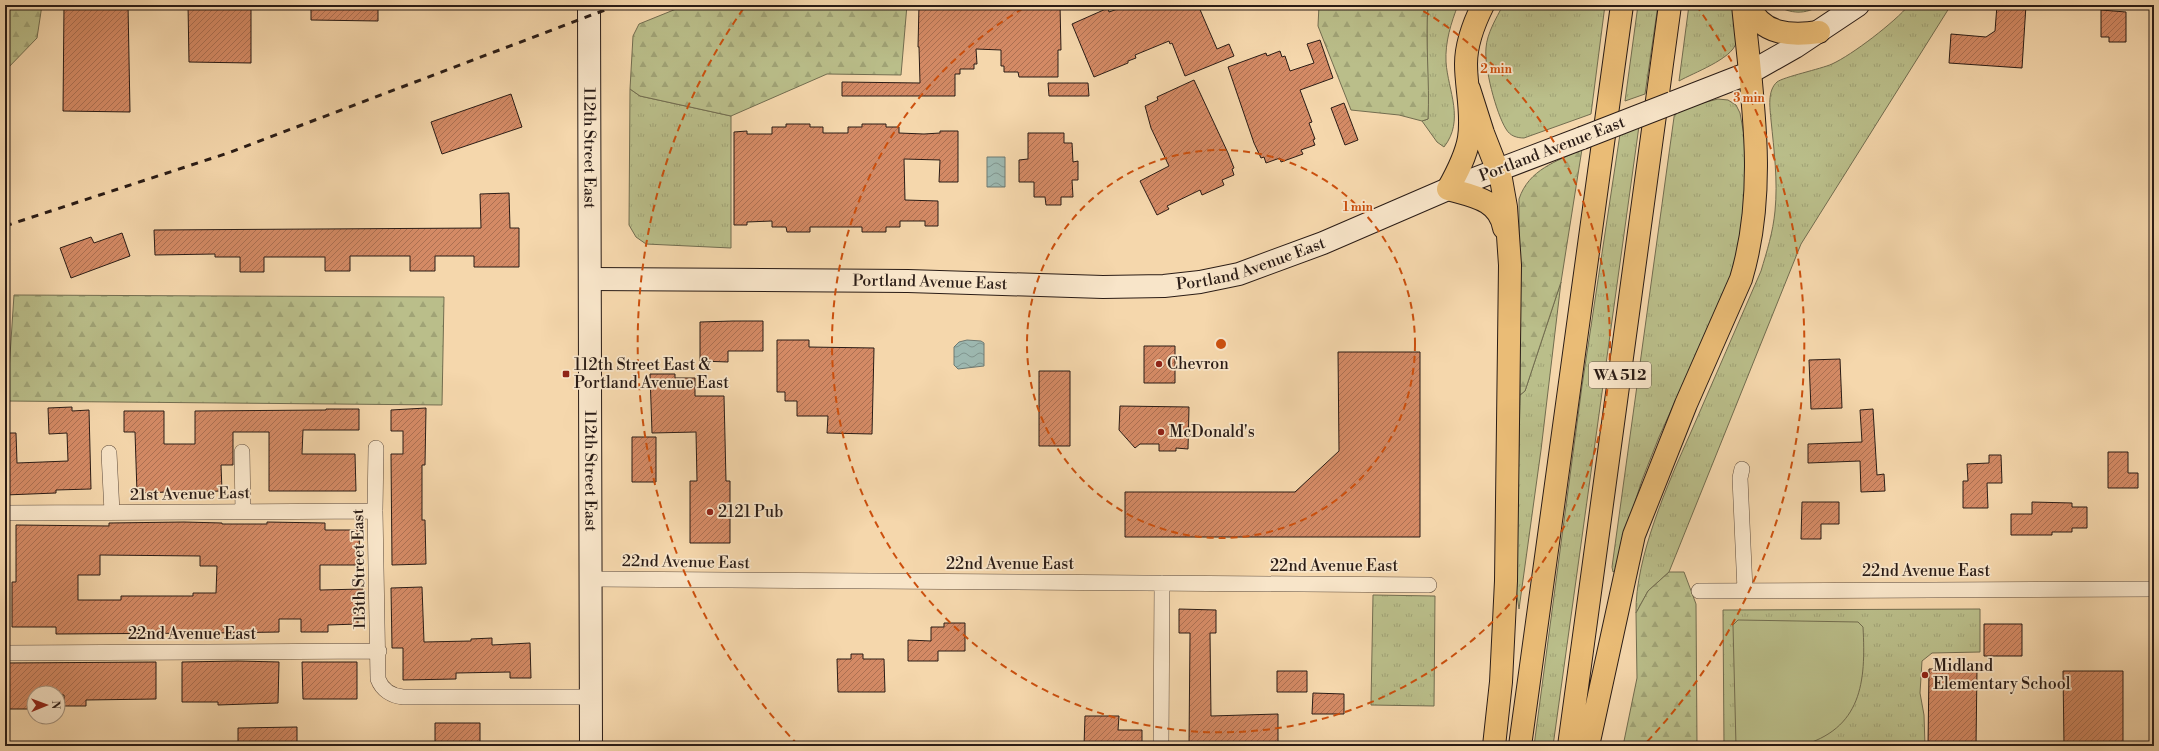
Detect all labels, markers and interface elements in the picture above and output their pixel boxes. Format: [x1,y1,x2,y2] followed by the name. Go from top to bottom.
[1480,62,1512,77] text: 2 min
[579,87,600,209] street label: 112th Street East
[1733,91,1765,106] text: 3 min
[1476,112,1628,186] street label: Portland Avenue East
[1343,200,1374,215] text: 1 min
[1175,233,1328,295] street label: Portland Avenue East
[852,271,1008,294] street label: Portland Avenue East
[1214,337,1228,351] centre of rings
[1167,354,1229,374] place label: Chevron
[574,355,729,393] place label: 112th Street East & Portland Avenue East
[1154,359,1164,369] marker: Chevron
[1589,362,1651,388] road number: WA 512
[561,369,571,379] marker: 112th Street East & Portland Avenue East
[580,410,600,532] street label: 112th Street East
[1169,422,1255,442] place label: McDonald's
[1156,427,1166,437] marker: McDonald's
[130,483,251,505] street label: 21st Avenue East
[718,502,783,522] place label: 2121 Pub
[705,507,715,517] marker: 2121 Pub
[348,508,370,629] street label: 113th Street East
[622,551,751,573] street label: 22nd Avenue East
[946,554,1074,574] street label: 22nd Avenue East
[1270,556,1398,576] street label: 22nd Avenue East
[1862,561,1990,581] street label: 22nd Avenue East
[128,624,256,644] street label: 22nd Avenue East
[1933,656,2071,694] place label: Midland Elementary School
[1920,670,1930,680] marker: Midland Elementary School
[26,685,66,725] north arrow
[48,700,62,710] text: N

